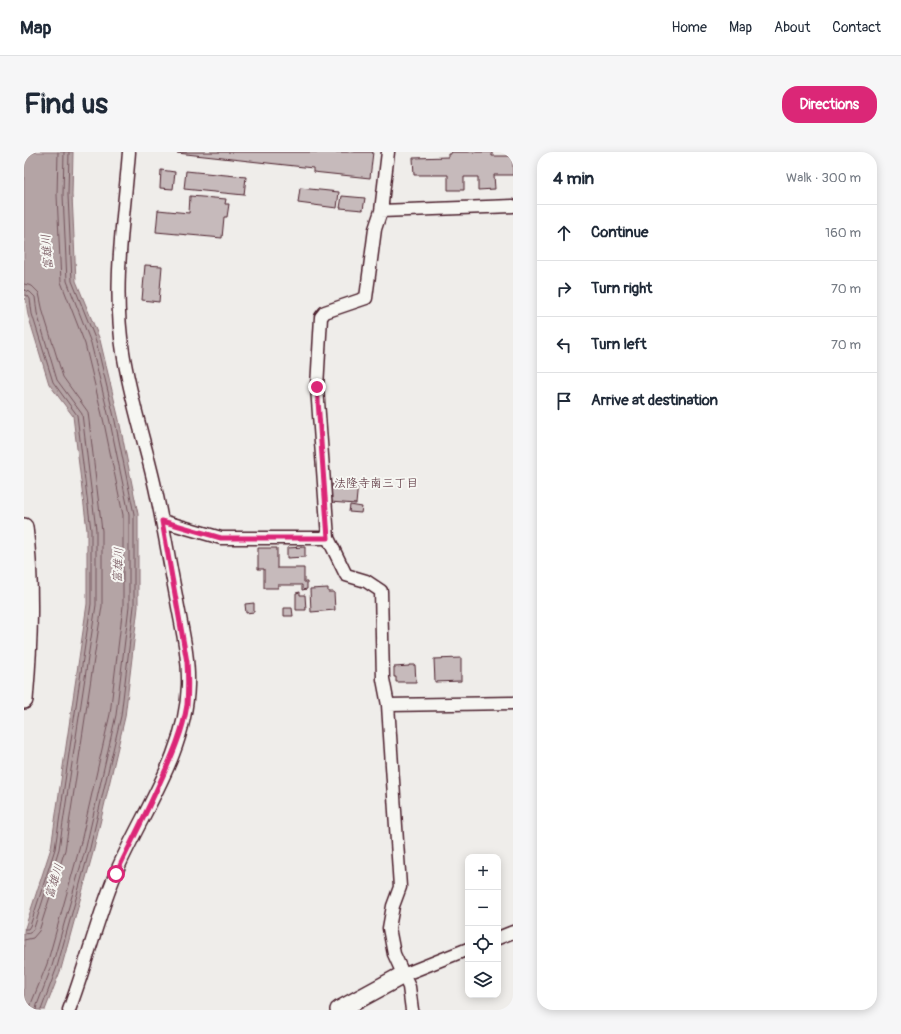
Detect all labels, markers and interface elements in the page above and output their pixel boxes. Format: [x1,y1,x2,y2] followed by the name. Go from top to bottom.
[20,16,51,40] text: Map
[672,19,707,36] text: Home
[729,19,752,36] text: Map
[774,19,810,36] text: About
[832,19,881,36] text: Contact
[782,86,877,123] button: Directions
[24,87,108,122] text: Find us
[553,168,594,189] text: 4 min
[786,170,861,186] text: Walk · 300 m
[553,222,575,244] icon: ahead
[591,223,649,242] text: Continue
[825,225,861,241] text: 160 m
[38,233,57,271] water label: 富雄川
[553,278,575,300] icon: right
[591,279,652,298] text: Turn right
[831,281,861,297] text: 70 m
[553,334,575,356] icon: left
[591,335,647,354] text: Turn left
[831,337,861,353] text: 70 m
[308,378,326,396] route end
[553,390,575,412] icon: arrive
[591,391,718,410] text: Arrive at destination
[334,476,418,491] district label: 法隆寺南三丁目
[110,547,127,583] water label: 富雄川
[465,854,501,998] map controls
[465,854,501,890] button: +
[42,862,67,901] water label: 富雄川
[107,865,125,883] route start
[465,890,501,926] button: −
[465,926,501,962] button: locate
[465,962,501,998] button: layers

